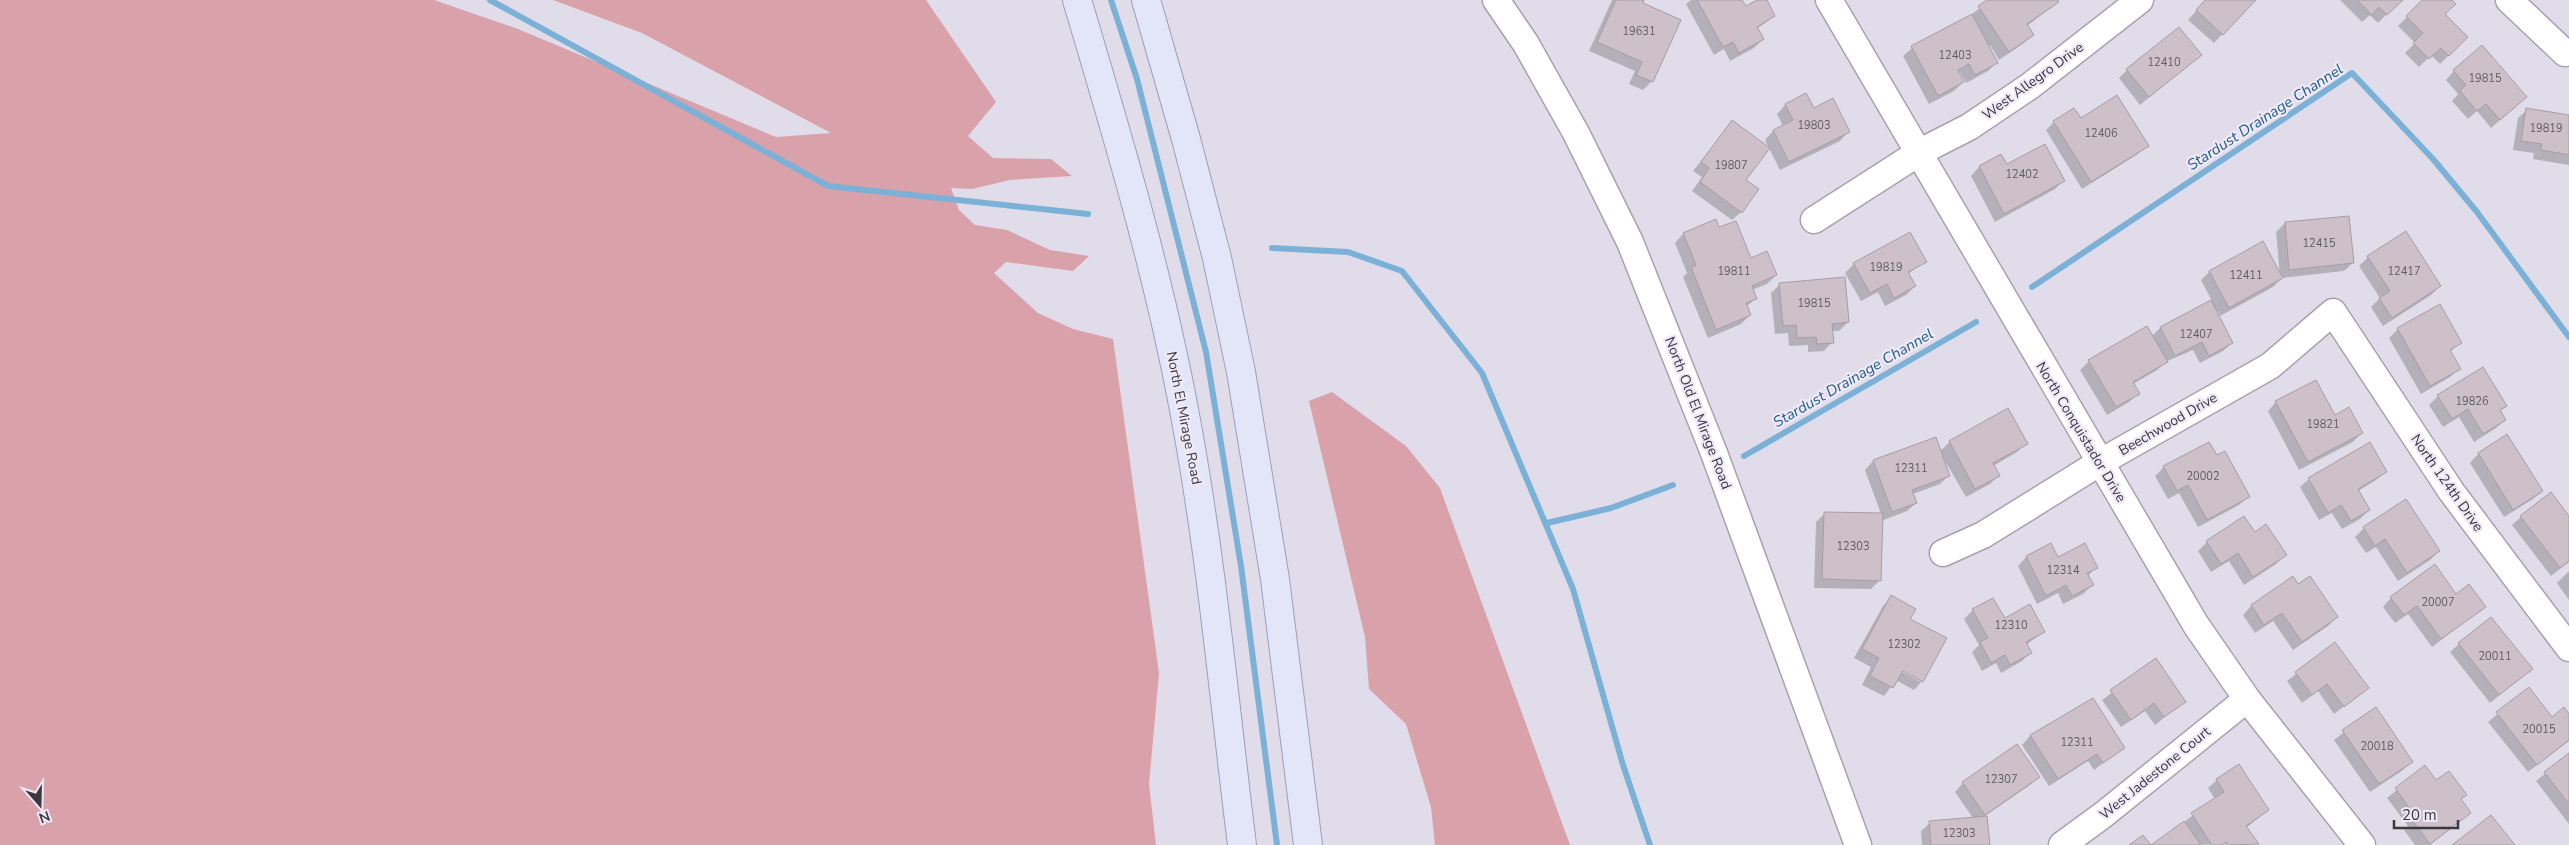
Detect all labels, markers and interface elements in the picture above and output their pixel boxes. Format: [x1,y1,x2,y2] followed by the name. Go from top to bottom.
[1623,24,1656,39] house number: 19631
[1979,38,2087,124] street label: West Allegro Drive
[1939,48,1972,63] house number: 12403
[2148,55,2181,70] house number: 12410
[2183,59,2347,175] water label: Stardust Drainage Channel
[2469,71,2502,86] house number: 19815
[1798,118,1831,133] house number: 19803
[2530,121,2563,136] house number: 19819
[2085,126,2118,141] house number: 12406
[1715,158,1748,173] house number: 19807
[2006,167,2039,182] house number: 12402
[2303,236,2336,251] house number: 12415
[1870,260,1903,275] house number: 19819
[1718,264,1751,279] house number: 19811
[2388,264,2421,279] house number: 12417
[2230,268,2263,283] house number: 12411
[1798,296,1831,311] house number: 19815
[1769,324,1937,432] water label: Stardust Drainage Channel
[2180,327,2213,342] house number: 12407
[1660,334,1736,492] street label: North Old El Mirage Road
[1162,350,1206,486] street label: North El Mirage Road
[2031,358,2131,506] street label: North Conquistador Drive
[2115,388,2221,460] street label: Beechwood Drive
[2456,394,2489,409] house number: 19826
[2307,417,2340,432] house number: 19821
[2406,431,2488,535] street label: North 124th Drive
[1895,461,1928,476] house number: 12311
[2187,469,2220,484] house number: 20002
[1837,539,1870,554] house number: 12303
[2047,563,2080,578] house number: 12314
[2422,595,2455,610] house number: 20007
[1995,618,2028,633] house number: 12310
[1888,637,1921,652] house number: 12302
[2479,649,2512,664] house number: 20011
[2095,722,2215,824] street label: West Jadestone Court
[2523,722,2556,737] house number: 20015
[2061,735,2094,750] house number: 12311
[2361,739,2394,754] house number: 20018
[1985,772,2018,787] house number: 12307
[15,780,65,830] north arrow
[2394,798,2458,830] scale bar
[2402,805,2437,825] text: 20 m
[36,806,52,827] text: N
[1943,826,1976,841] house number: 12303

